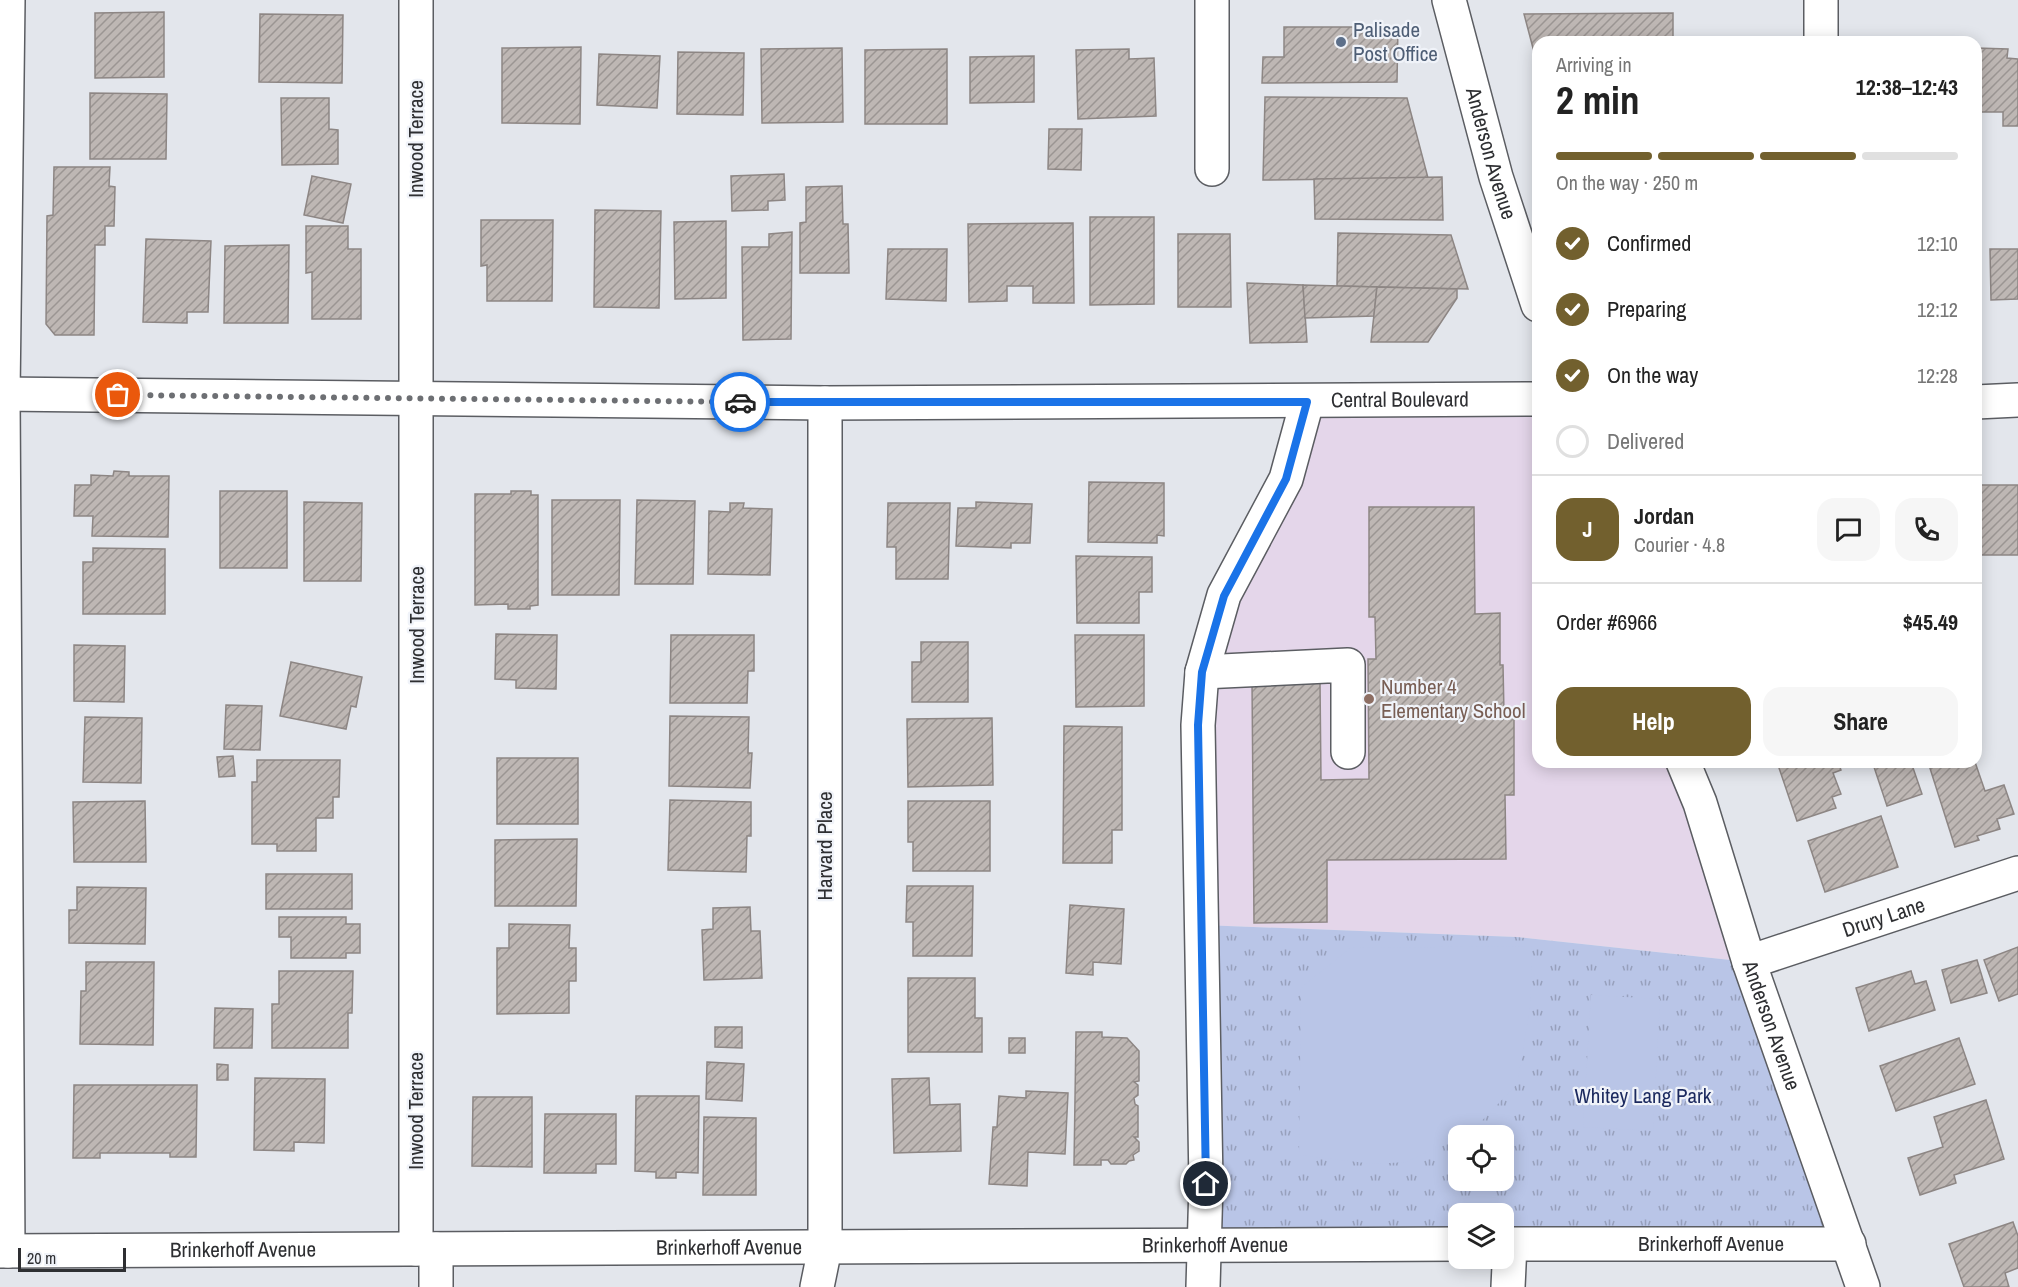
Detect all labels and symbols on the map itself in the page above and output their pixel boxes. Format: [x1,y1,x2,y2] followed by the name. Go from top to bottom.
[1353,15,1438,68] place label: Palisade Post Office
[1334,35,1348,49] marker: Palisade Post Office
[401,80,430,198] street label: Inwood Terrace
[1459,83,1524,223] street label: Anderson Avenue
[92,369,143,420] pin
[710,372,770,432] courier
[1331,384,1469,414] street label: Central Boulevard
[402,566,431,684] street label: Inwood Terrace
[1381,672,1526,725] place label: Number 4 Elementary School
[1362,692,1376,706] marker: Number 4 Elementary School
[810,791,839,901] street label: Harvard Place
[1839,890,1929,944] street label: Drury Lane
[1735,955,1808,1094] street label: Anderson Avenue
[401,1052,430,1170] street label: Inwood Terrace
[1575,1081,1712,1110] park label: Whitey Lang Park
[1180,1158,1231,1209] pin
[1638,1229,1784,1258] street label: Brinkerhoff Avenue
[1142,1230,1288,1260] street label: Brinkerhoff Avenue
[656,1232,802,1262] street label: Brinkerhoff Avenue
[170,1234,316,1264] street label: Brinkerhoff Avenue
[18,1245,126,1272] scale bar

